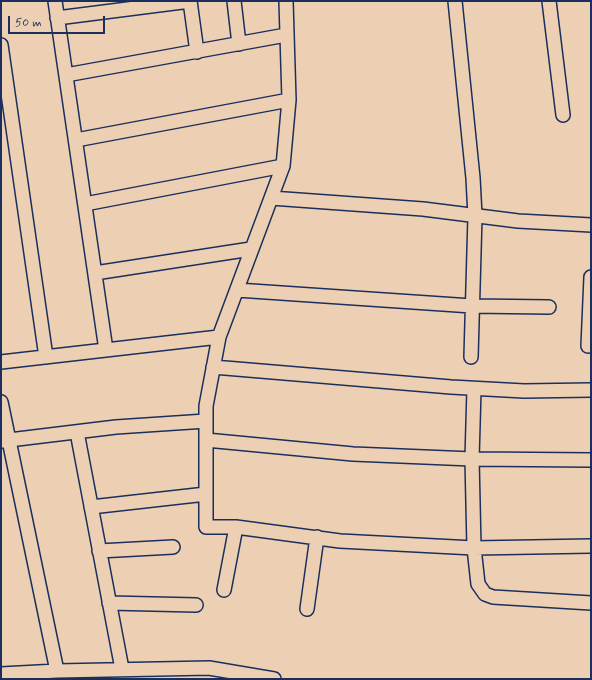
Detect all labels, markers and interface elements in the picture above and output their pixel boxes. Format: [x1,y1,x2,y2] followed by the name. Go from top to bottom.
[10,8,107,34] scale bar
[15,15,42,31] text: 50 m

